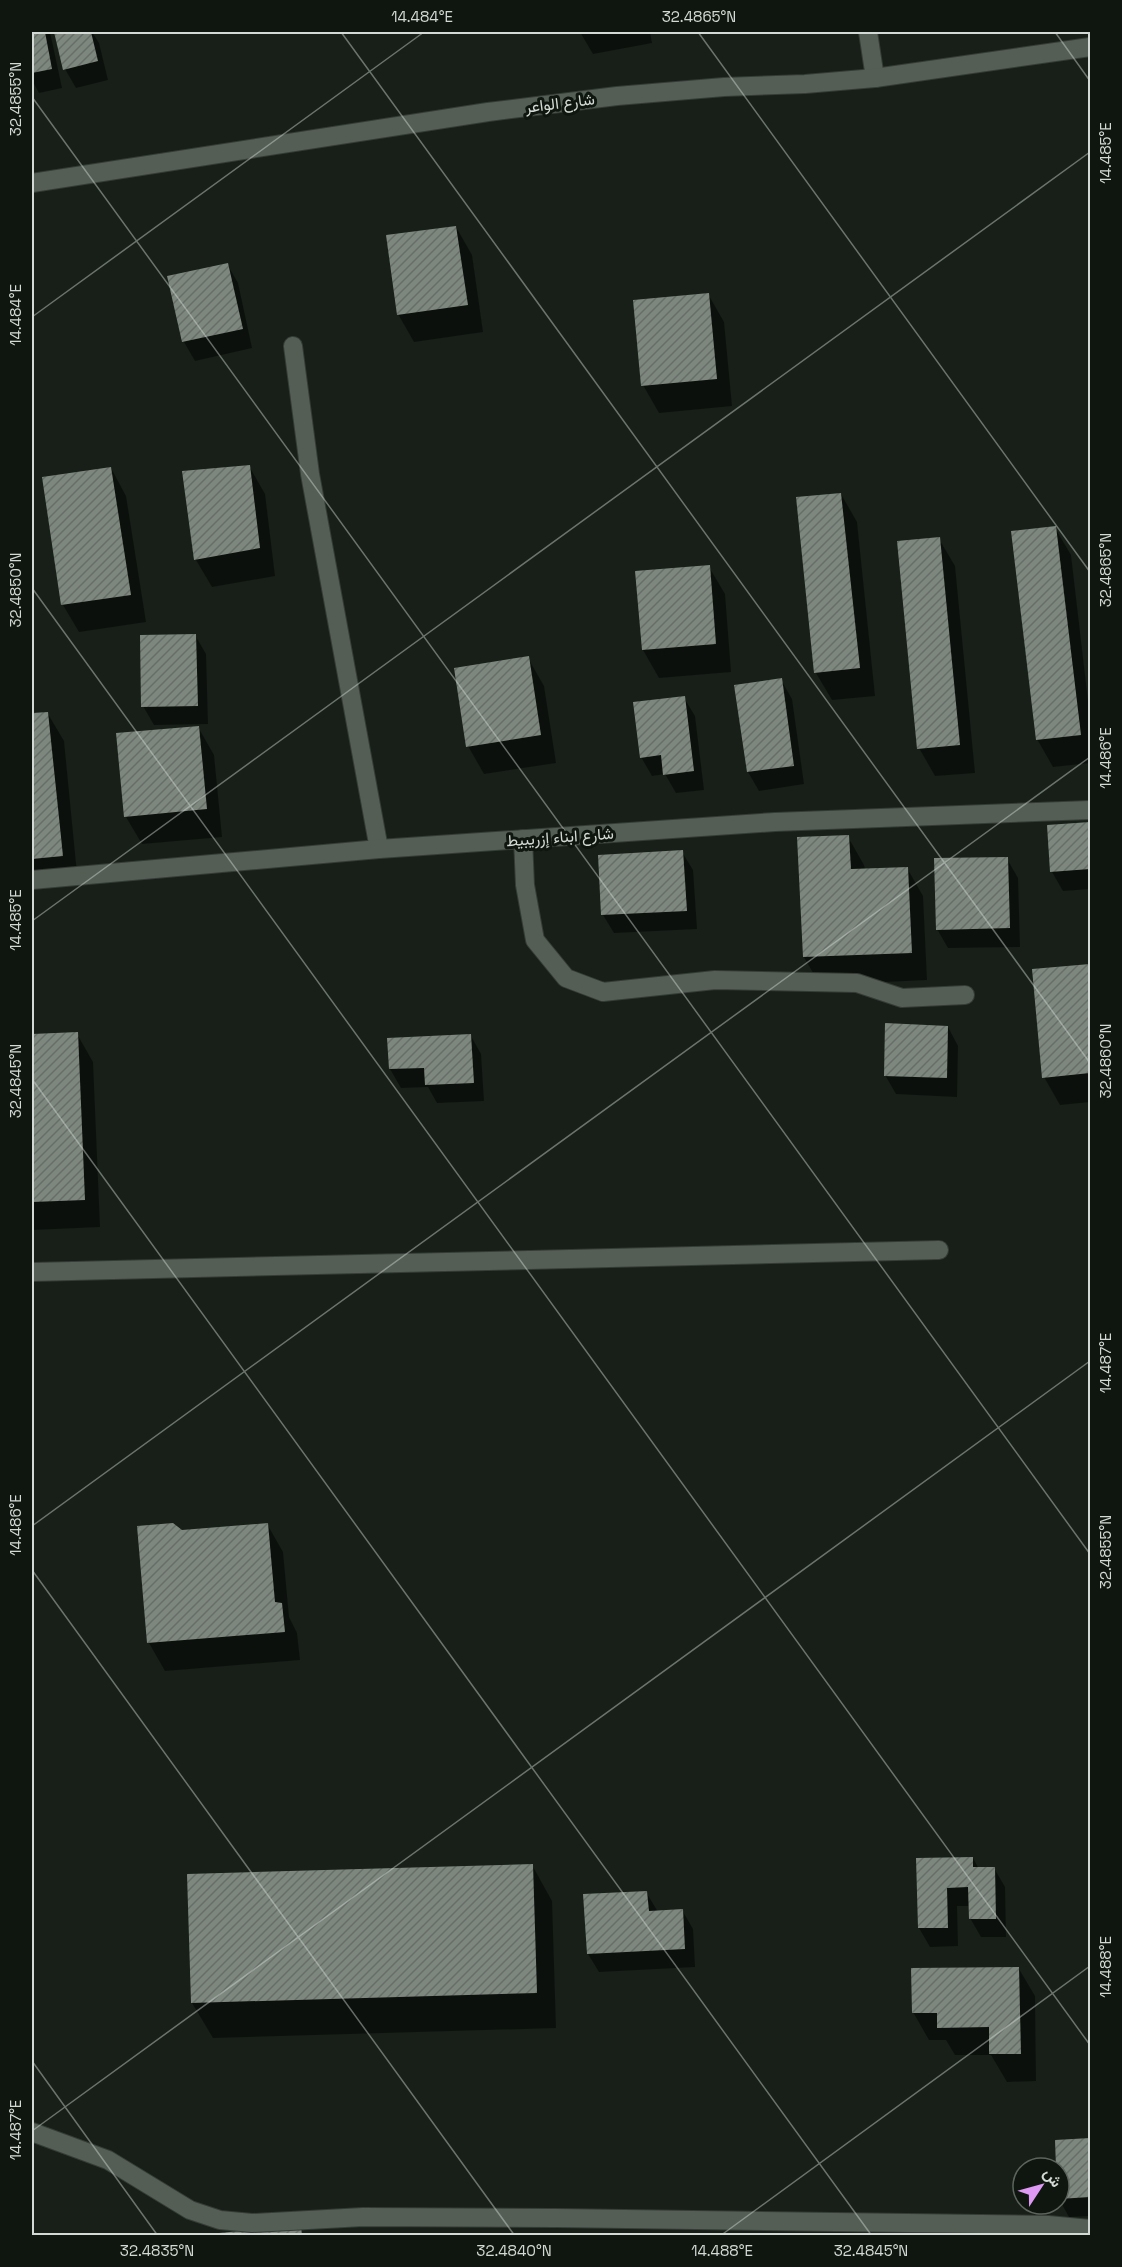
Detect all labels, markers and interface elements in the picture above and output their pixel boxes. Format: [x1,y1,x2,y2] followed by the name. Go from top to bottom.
[391,7,453,26] text: 14.484°E
[662,7,736,26] text: 32.4865°N
[6,62,25,136] text: 32.4855°N
[523,88,596,119] street label: شارع الواعر
[1096,122,1115,184] text: 14.485°E
[6,284,25,346] text: 14.484°E
[1096,533,1115,607] text: 32.4865°N
[6,553,25,627] text: 32.4850°N
[1096,727,1115,789] text: 14.486°E
[505,823,615,852] street label: شارع ابناء إزريبيط
[6,889,25,951] text: 14.485°E
[1096,1023,1115,1099] text: 32.4860°N
[6,1044,25,1118] text: 32.4845°N
[1096,1333,1115,1393] text: 14.487°E
[6,1494,25,1556] text: 14.486°E
[1096,1515,1115,1589] text: 32.4855°N
[1096,1936,1115,1998] text: 14.488°E
[6,2100,25,2160] text: 14.487°E
[1011,2156,1071,2216] north arrow
[1039,2164,1067,2191] text: ش
[120,2241,194,2260] text: 32.4835°N
[476,2241,552,2260] text: 32.4840°N
[691,2241,753,2260] text: 14.488°E
[834,2241,908,2260] text: 32.4845°N

